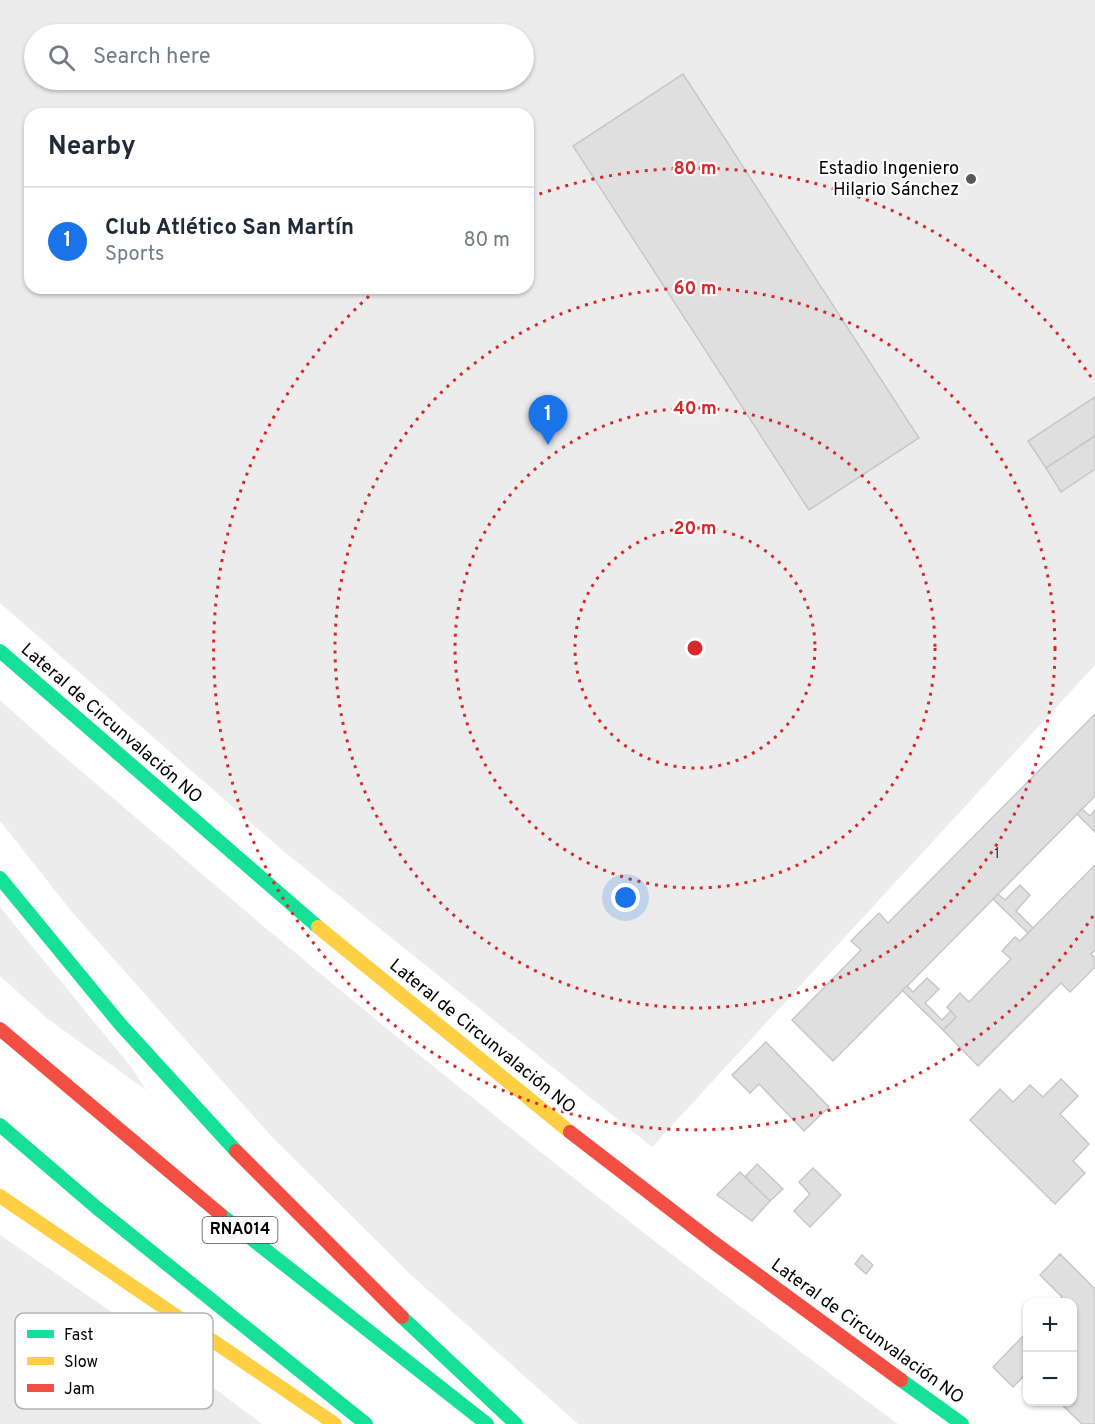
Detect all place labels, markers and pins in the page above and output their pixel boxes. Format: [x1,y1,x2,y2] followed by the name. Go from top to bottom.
[818,158,959,202] place label: Estadio Ingeniero Hilario Sánchez
[964,172,978,186] marker: Estadio Ingeniero Hilario Sánchez
[528,396,568,445] pin: 1
[685,638,705,658] centre of rings

